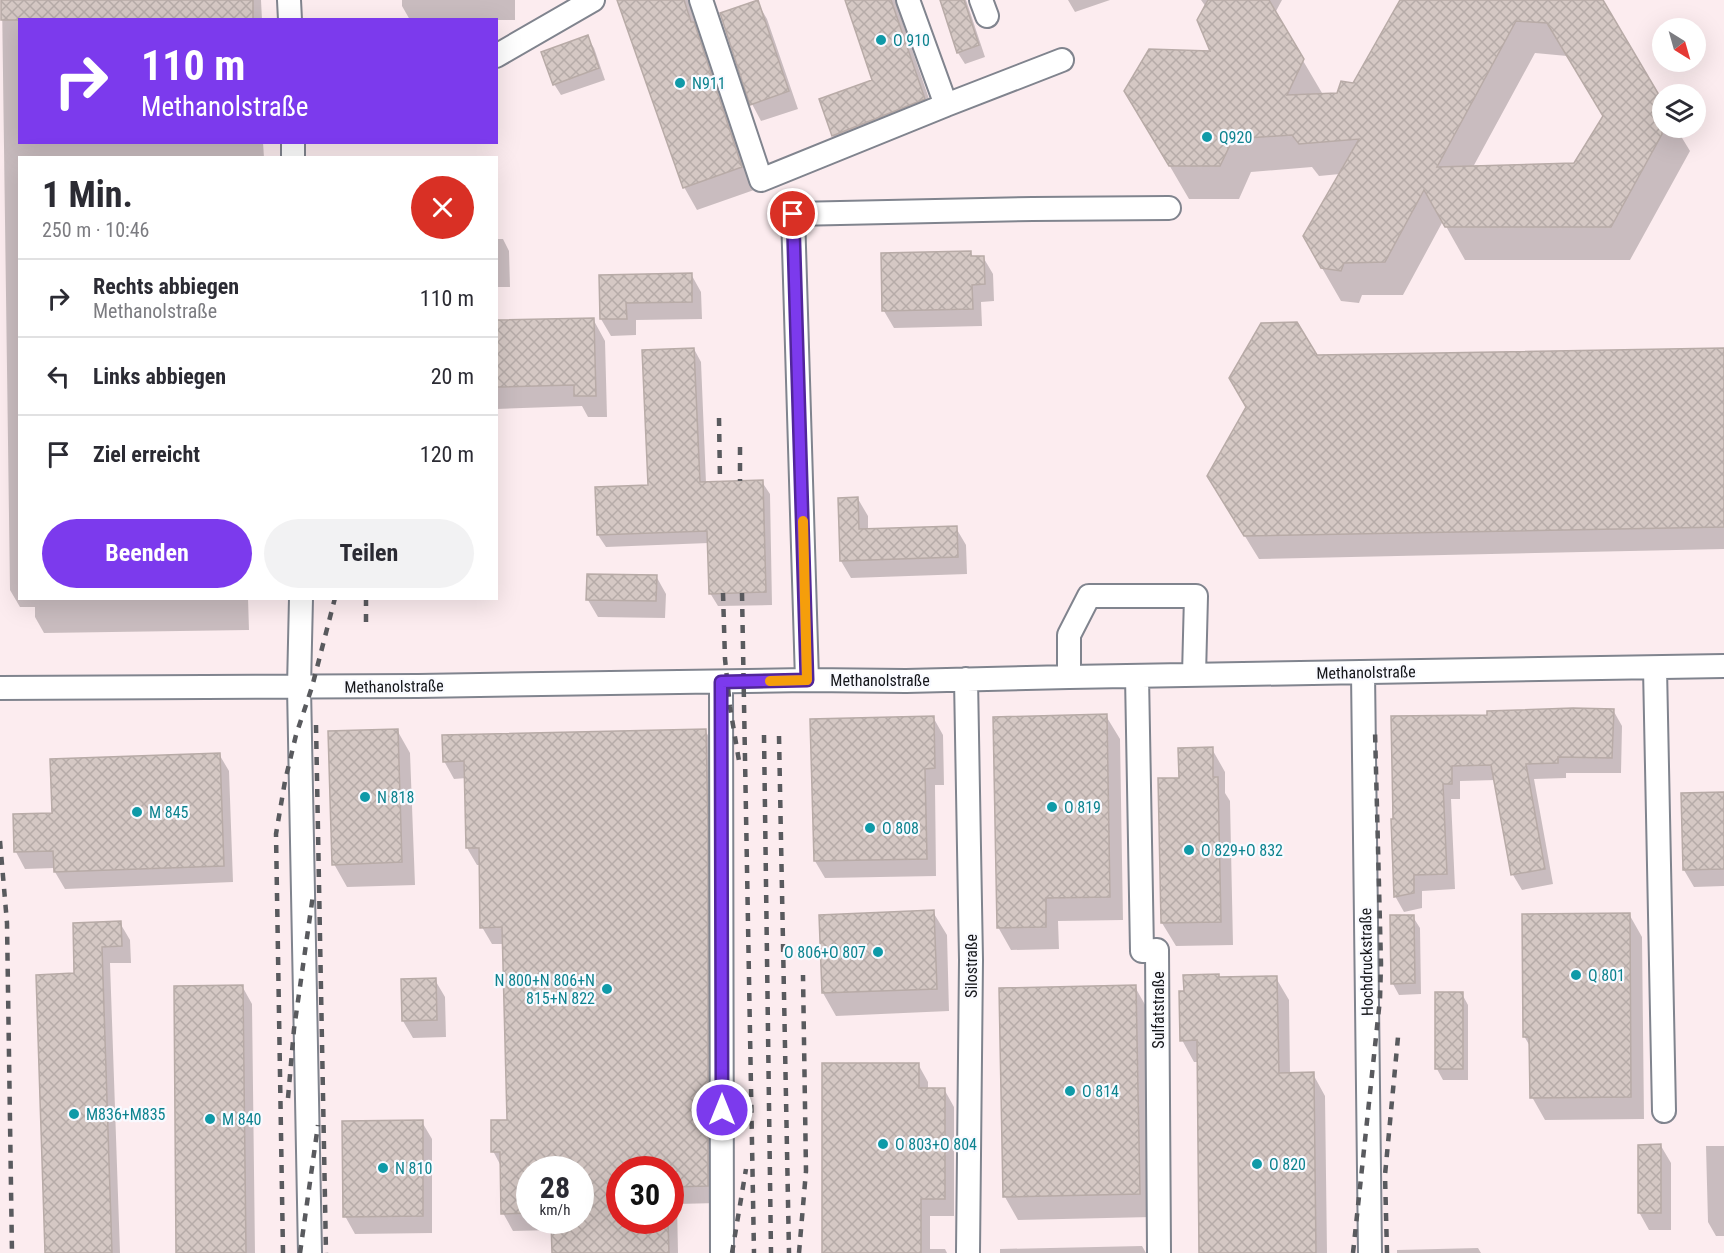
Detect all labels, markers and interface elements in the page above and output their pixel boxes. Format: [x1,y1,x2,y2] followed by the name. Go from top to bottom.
[1652,18,1706,72] north arrow
[1652,18,1706,138] map controls
[893,31,930,50] place label: O 910
[874,33,888,47] marker: O 910
[141,41,246,90] text: 110 m
[42,42,120,120] icon: right
[692,74,726,93] place label: N911
[673,76,687,90] marker: N911
[1652,84,1706,138] button: layers
[141,91,309,123] text: Methanolstraße
[1219,128,1252,147] place label: Q920
[1200,130,1214,144] marker: Q920
[42,174,133,216] text: 1 Min.
[411,176,474,239] button: close
[767,188,818,239] pin
[776,197,809,230] icon: arrive
[42,218,149,242] text: 250 m · 10:46
[93,274,239,299] text: Rechts abbiegen
[42,282,75,315] icon: right
[420,286,474,311] text: 110 m
[93,299,217,323] text: Methanolstraße
[42,360,75,393] icon: left
[93,364,226,389] text: Links abbiegen
[431,364,474,389] text: 20 m
[42,438,75,471] icon: arrive
[93,442,200,467] text: Ziel erreicht
[420,442,474,467] text: 120 m
[42,519,252,588] button: Beenden
[264,519,474,588] button: Teilen
[1316,662,1416,683] street label: Methanolstraße
[830,671,930,690] street label: Methanolstraße
[344,676,444,697] street label: Methanolstraße
[377,788,414,807] place label: N 818
[358,790,372,804] marker: N 818
[1064,798,1101,817] place label: O 819
[1045,800,1059,814] marker: O 819
[149,803,189,822] place label: M 845
[130,805,144,819] marker: M 845
[882,819,919,838] place label: O 808
[863,821,877,835] marker: O 808
[1201,841,1283,860] place label: O 829+O 832
[1182,843,1196,857] marker: O 829+O 832
[1356,908,1377,1016] street label: Hochdruckstraße
[962,934,981,998] street label: Silostraße
[784,943,866,962] place label: O 806+O 807
[871,945,885,959] marker: O 806+O 807
[1588,966,1625,985] place label: Q 801
[1569,968,1583,982] marker: Q 801
[495,971,595,1008] place label: N 800+N 806+N 815+N 822
[1149,971,1168,1049] street label: Sulfatstraße
[600,982,614,996] marker: N 800+N 806+N 815+N 822
[690,1078,754,1142] position arrow
[1082,1082,1119,1101] place label: O 814
[1063,1084,1077,1098] marker: O 814
[86,1105,166,1124] place label: M836+M835
[67,1107,81,1121] marker: M836+M835
[222,1110,261,1129] place label: M 840
[203,1112,217,1126] marker: M 840
[895,1135,977,1154] place label: O 803+O 804
[876,1137,890,1151] marker: O 803+O 804
[1269,1155,1306,1174] place label: O 820
[606,1156,684,1234] speed limit sign: 30
[1250,1157,1264,1171] marker: O 820
[395,1159,432,1178] place label: N 810
[376,1161,390,1175] marker: N 810
[540,1170,570,1205] text: 28
[540,1201,570,1219] text: km/h

